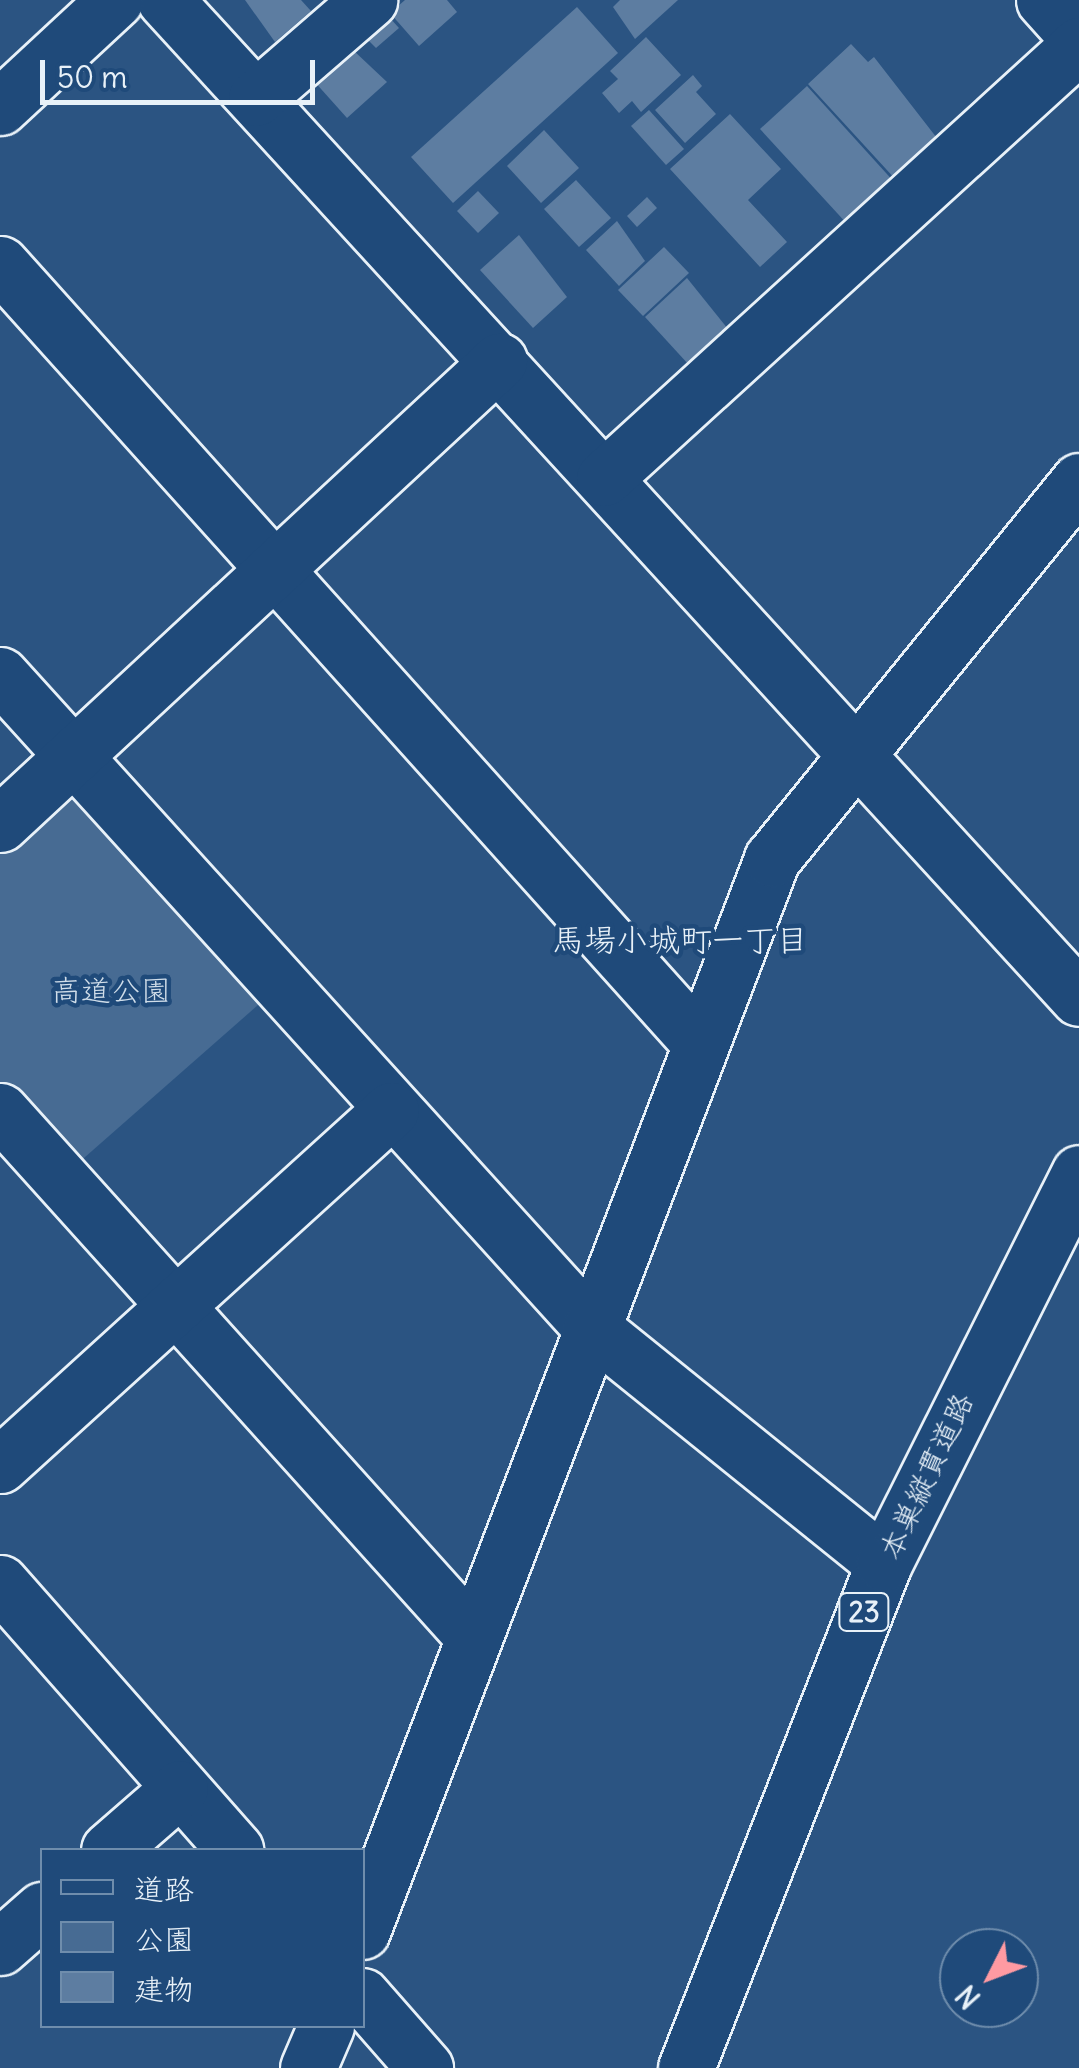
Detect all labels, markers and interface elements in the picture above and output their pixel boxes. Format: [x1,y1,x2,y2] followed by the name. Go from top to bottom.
[45,40,320,102] scale bar
[57,58,127,96] text: 50 m
[552,921,808,959] district label: 馬場小城町一丁目
[51,972,171,1008] park label: 高道公園
[872,1387,980,1565] street label: 本巣縦貫道路
[836,1589,892,1635] road number: 23
[40,1848,365,2028] legend
[134,1870,194,1908] text: 道路
[134,1920,194,1958] text: 公園
[939,1928,1039,2028] north arrow
[134,1970,194,2008] text: 建物
[948,1978,988,2016] text: N

